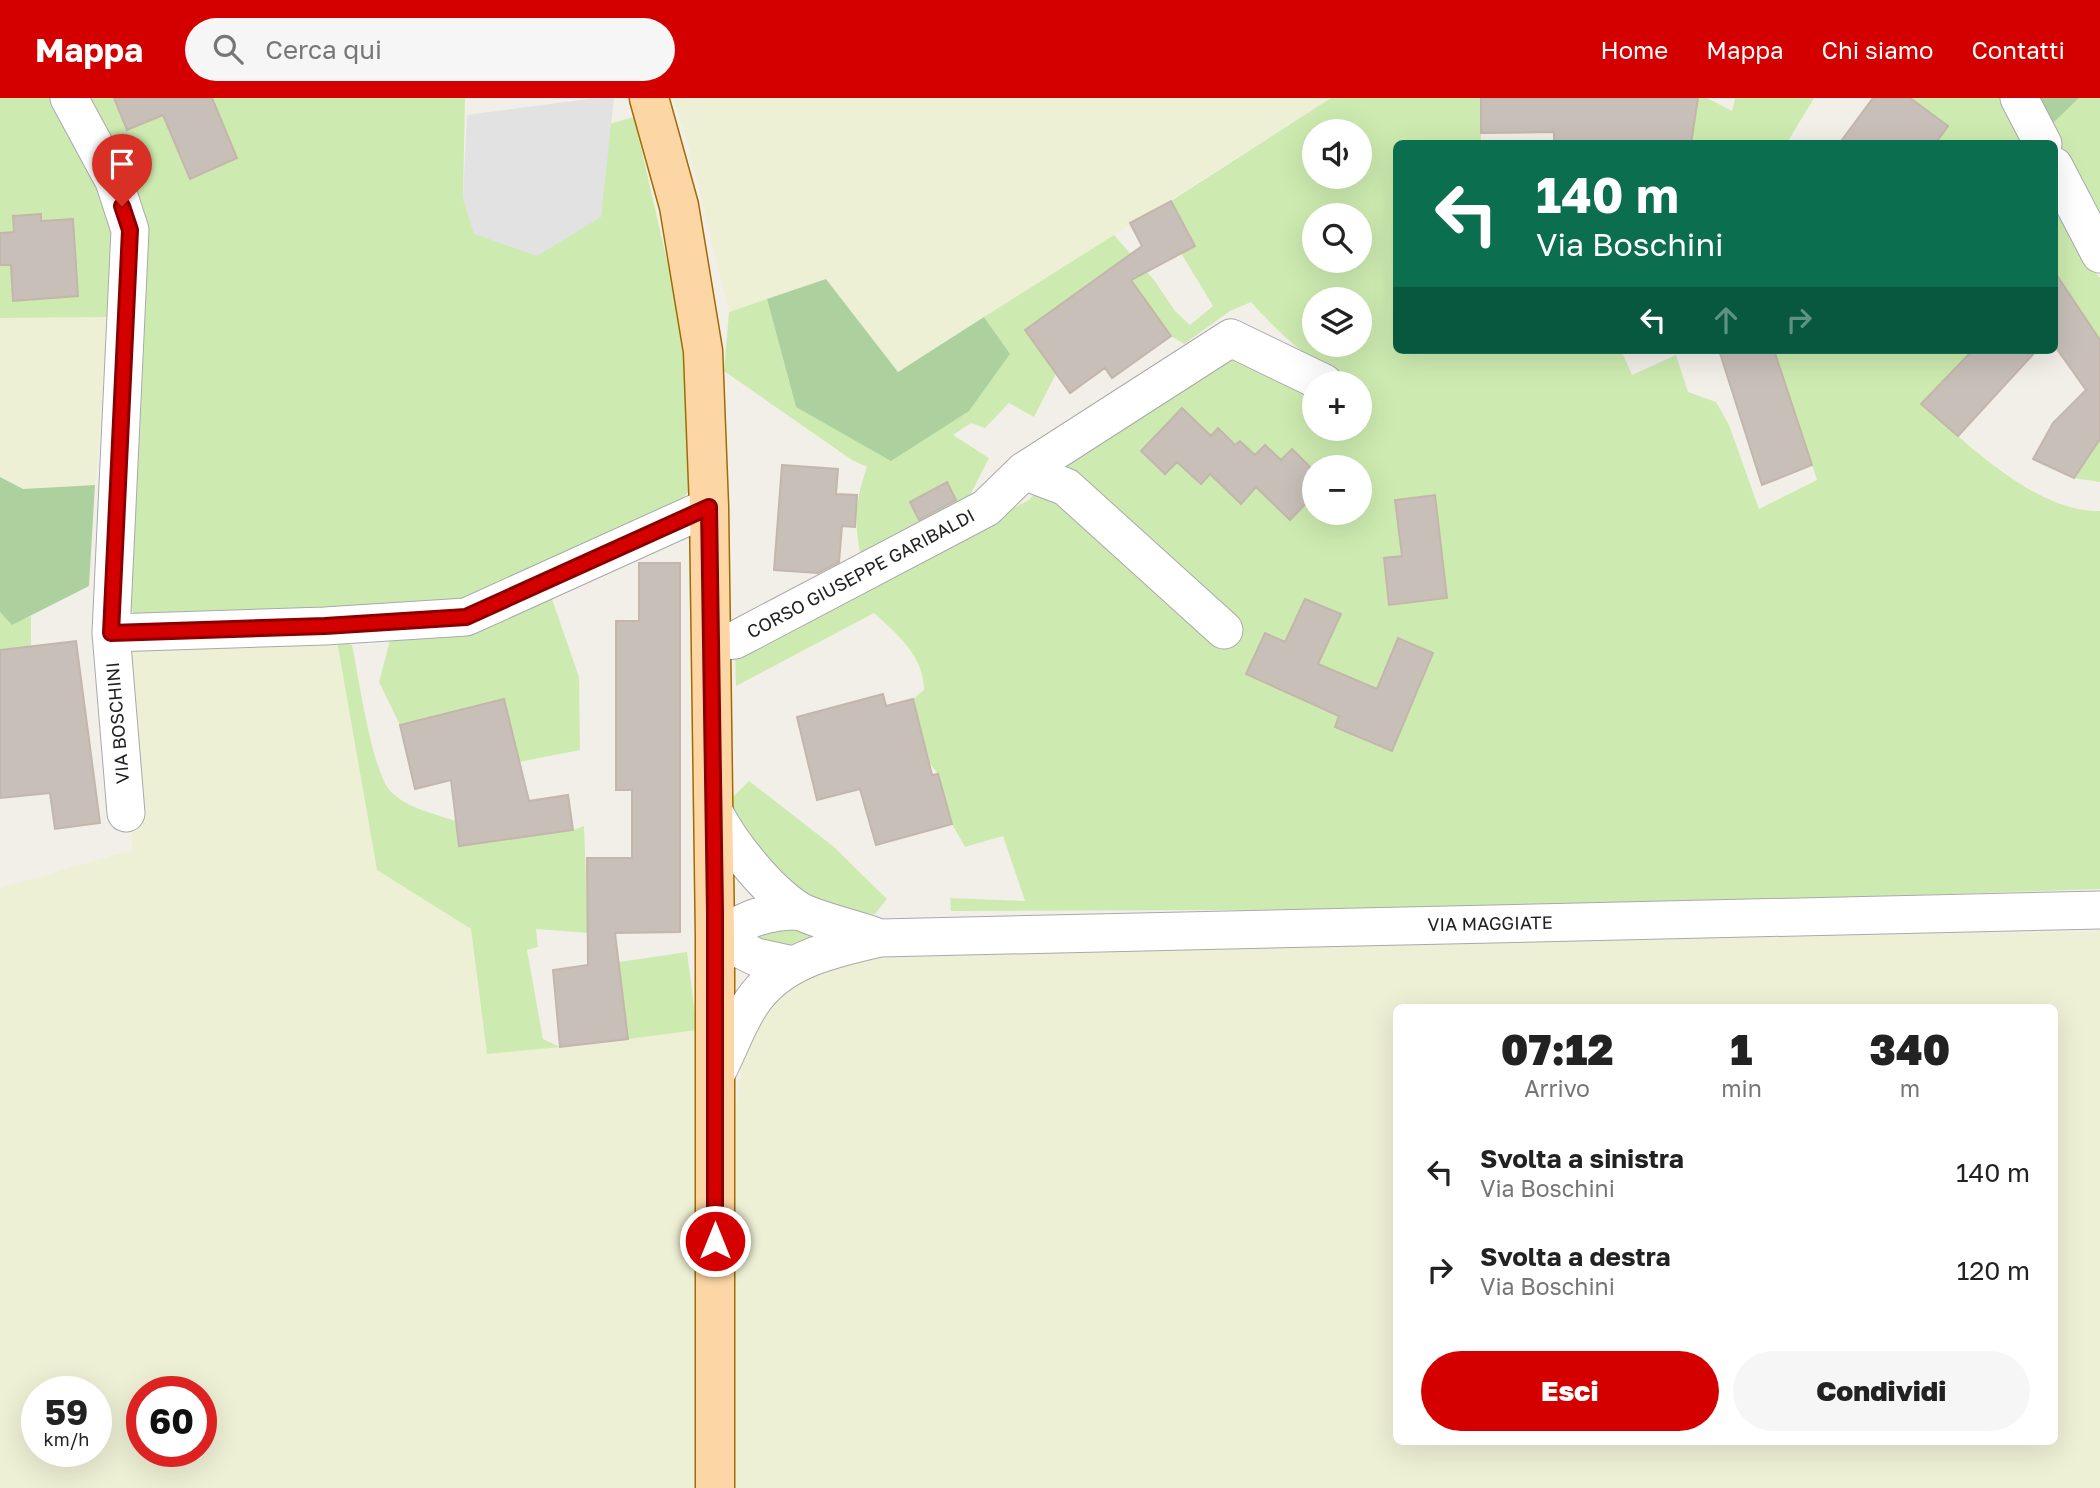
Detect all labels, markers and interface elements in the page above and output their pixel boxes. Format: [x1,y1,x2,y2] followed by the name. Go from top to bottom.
[185,18,675,81] search box
[35,30,143,69] text: Mappa
[209,30,247,68] icon: search
[265,34,382,65] text: Cerca qui
[1600,35,1668,64] text: Home
[1706,35,1784,64] text: Mappa
[1822,35,1933,64] text: Chi siamo
[1971,35,2065,64] text: Contatti
[1302,119,1372,525] map controls
[1302,119,1372,189] button: sound
[92,134,152,206] pin
[103,145,141,183] icon: arrive
[1536,165,1679,224] text: 140 m
[1421,168,1512,259] icon: left
[1302,203,1372,273] button: search
[1536,225,1724,263] text: Via Boschini
[1302,287,1372,357] button: layers
[1634,301,1672,339] icon: left
[1707,301,1745,339] icon: ahead
[1780,301,1818,339] icon: right
[1302,371,1372,441] button: +
[1302,455,1372,525] button: −
[743,504,978,643] street label: CORSO GIUSEPPE GARIBALDI
[101,661,133,785] street label: VIA BOSCHINI
[1427,911,1553,935] street label: VIA MAGGIATE
[1501,1024,1613,1074] text: 07:12
[1730,1024,1753,1074] text: 1
[1869,1024,1950,1074] text: 340
[1524,1074,1590,1102] text: Arrivo
[1721,1074,1762,1102] text: min
[1900,1074,1920,1102] text: m
[1480,1143,1684,1174] text: Svolta a sinistra
[1421,1153,1459,1191] icon: left
[1956,1157,2030,1188] text: 140 m
[1480,1174,1615,1202] text: Via Boschini
[678,1204,752,1278] position arrow
[1480,1241,1671,1272] text: Svolta a destra
[1421,1251,1459,1289] icon: right
[1957,1255,2030,1286] text: 120 m
[1480,1272,1615,1300] text: Via Boschini
[1421,1351,1719,1431] button: Esci
[1733,1351,2030,1431] button: Condividi
[126,1376,217,1467] speed limit sign: 60
[45,1391,88,1433] text: 59
[44,1428,89,1450] text: km/h

